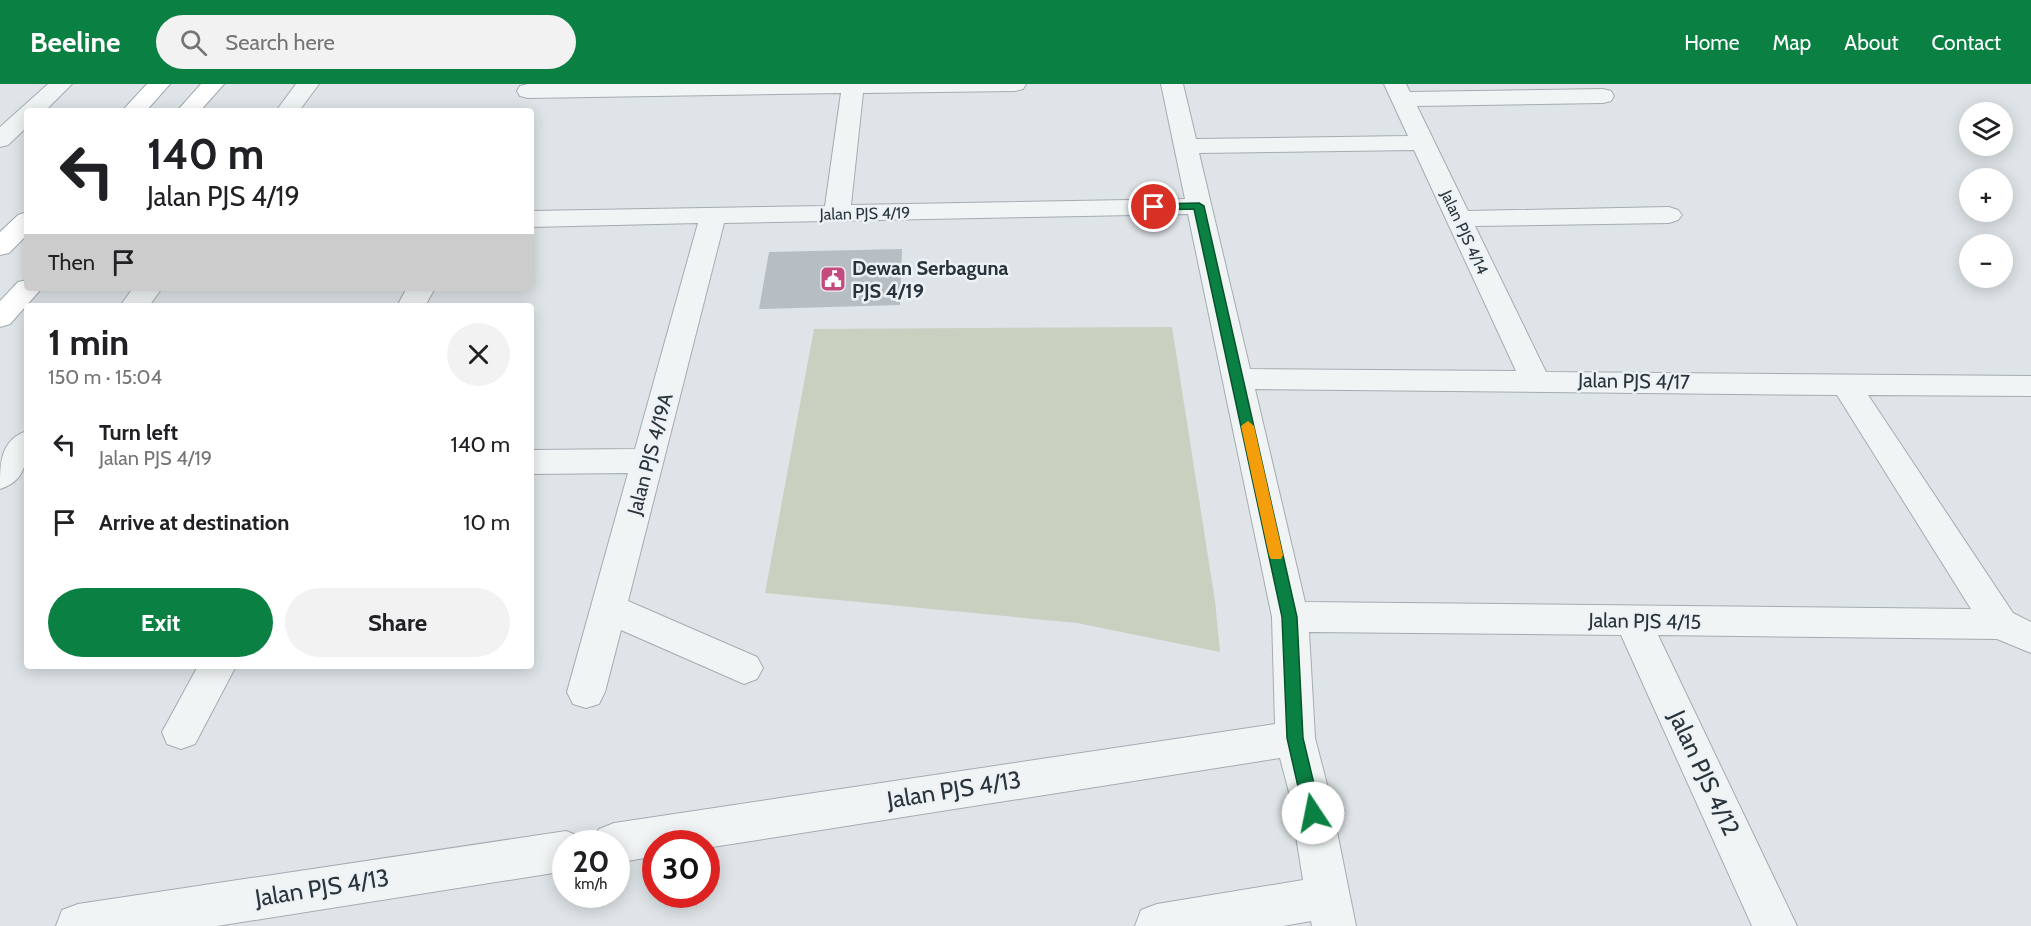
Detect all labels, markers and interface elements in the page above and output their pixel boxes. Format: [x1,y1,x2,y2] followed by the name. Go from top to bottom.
[156,15,576,69] search box
[30,25,120,59] text: Beeline
[177,26,210,59] icon: search
[225,29,335,56] text: Search here
[1684,30,1740,55] text: Home
[1773,30,1811,55] text: Map
[1844,30,1898,55] text: About
[1931,30,2001,55] text: Contact
[1959,102,2013,288] map controls
[1959,102,2013,156] button: layers
[147,128,264,180] text: 140 m
[48,132,126,210] icon: left
[1959,168,2013,222] button: +
[147,180,300,213] text: Jalan PJS 4/19
[1128,181,1179,232] pin
[1436,186,1492,277] street label: Jalan PJS 4/14
[1137,190,1170,223] icon: arrive
[819,203,910,224] street label: Jalan PJS 4/19
[1959,234,2013,288] button: −
[107,246,140,279] icon: arrive
[48,249,95,276] text: Then
[852,256,1008,303] place label: Dewan Serbaguna PJS 4/19
[818,264,848,294] public building icon: Dewan Serbaguna PJS 4/19
[48,320,129,364] text: 1 min
[447,323,510,386] button: close
[48,365,162,389] text: 150 m · 15:04
[1577,368,1690,394] street label: Jalan PJS 4/17
[622,390,678,518] street label: Jalan PJS 4/19A
[99,419,178,446] text: Turn left
[48,428,81,461] icon: left
[451,431,510,458] text: 140 m
[99,446,212,470] text: Jalan PJS 4/19
[48,506,81,539] icon: arrive
[99,509,289,536] text: Arrive at destination
[463,509,510,536] text: 10 m
[48,588,273,657] button: Exit
[285,588,510,657] button: Share
[1588,608,1701,634] street label: Jalan PJS 4/15
[1662,705,1746,840] street label: Jalan PJS 4/12
[884,765,1023,815] street label: Jalan PJS 4/13
[1281,781,1345,845] position arrow
[642,830,720,908] speed limit sign: 30
[572,843,610,880] text: 20
[252,863,391,913] street label: Jalan PJS 4/13
[575,875,607,893] text: km/h

